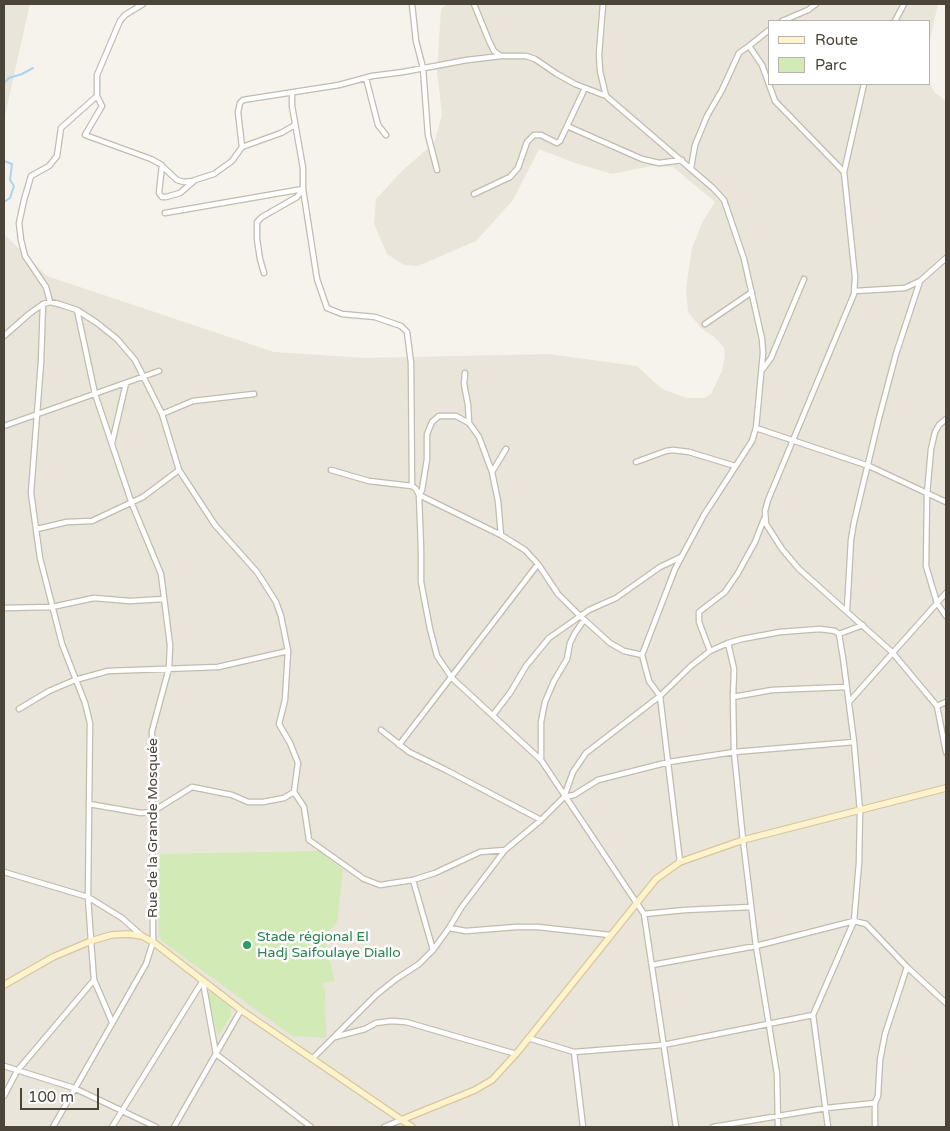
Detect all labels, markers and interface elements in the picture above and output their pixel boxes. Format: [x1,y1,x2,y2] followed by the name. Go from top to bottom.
[768,20,930,85] legend
[815,31,858,49] text: Route
[815,56,847,74] text: Parc
[145,738,161,918] street label: Rue de la Grande Mosquée
[257,929,401,962] place label: Stade régional El Hadj Saifoulaye Diallo
[241,939,253,951] marker: Stade régional El Hadj Saifoulaye Diallo
[22,1078,101,1110] scale bar
[28,1088,74,1106] text: 100 m

